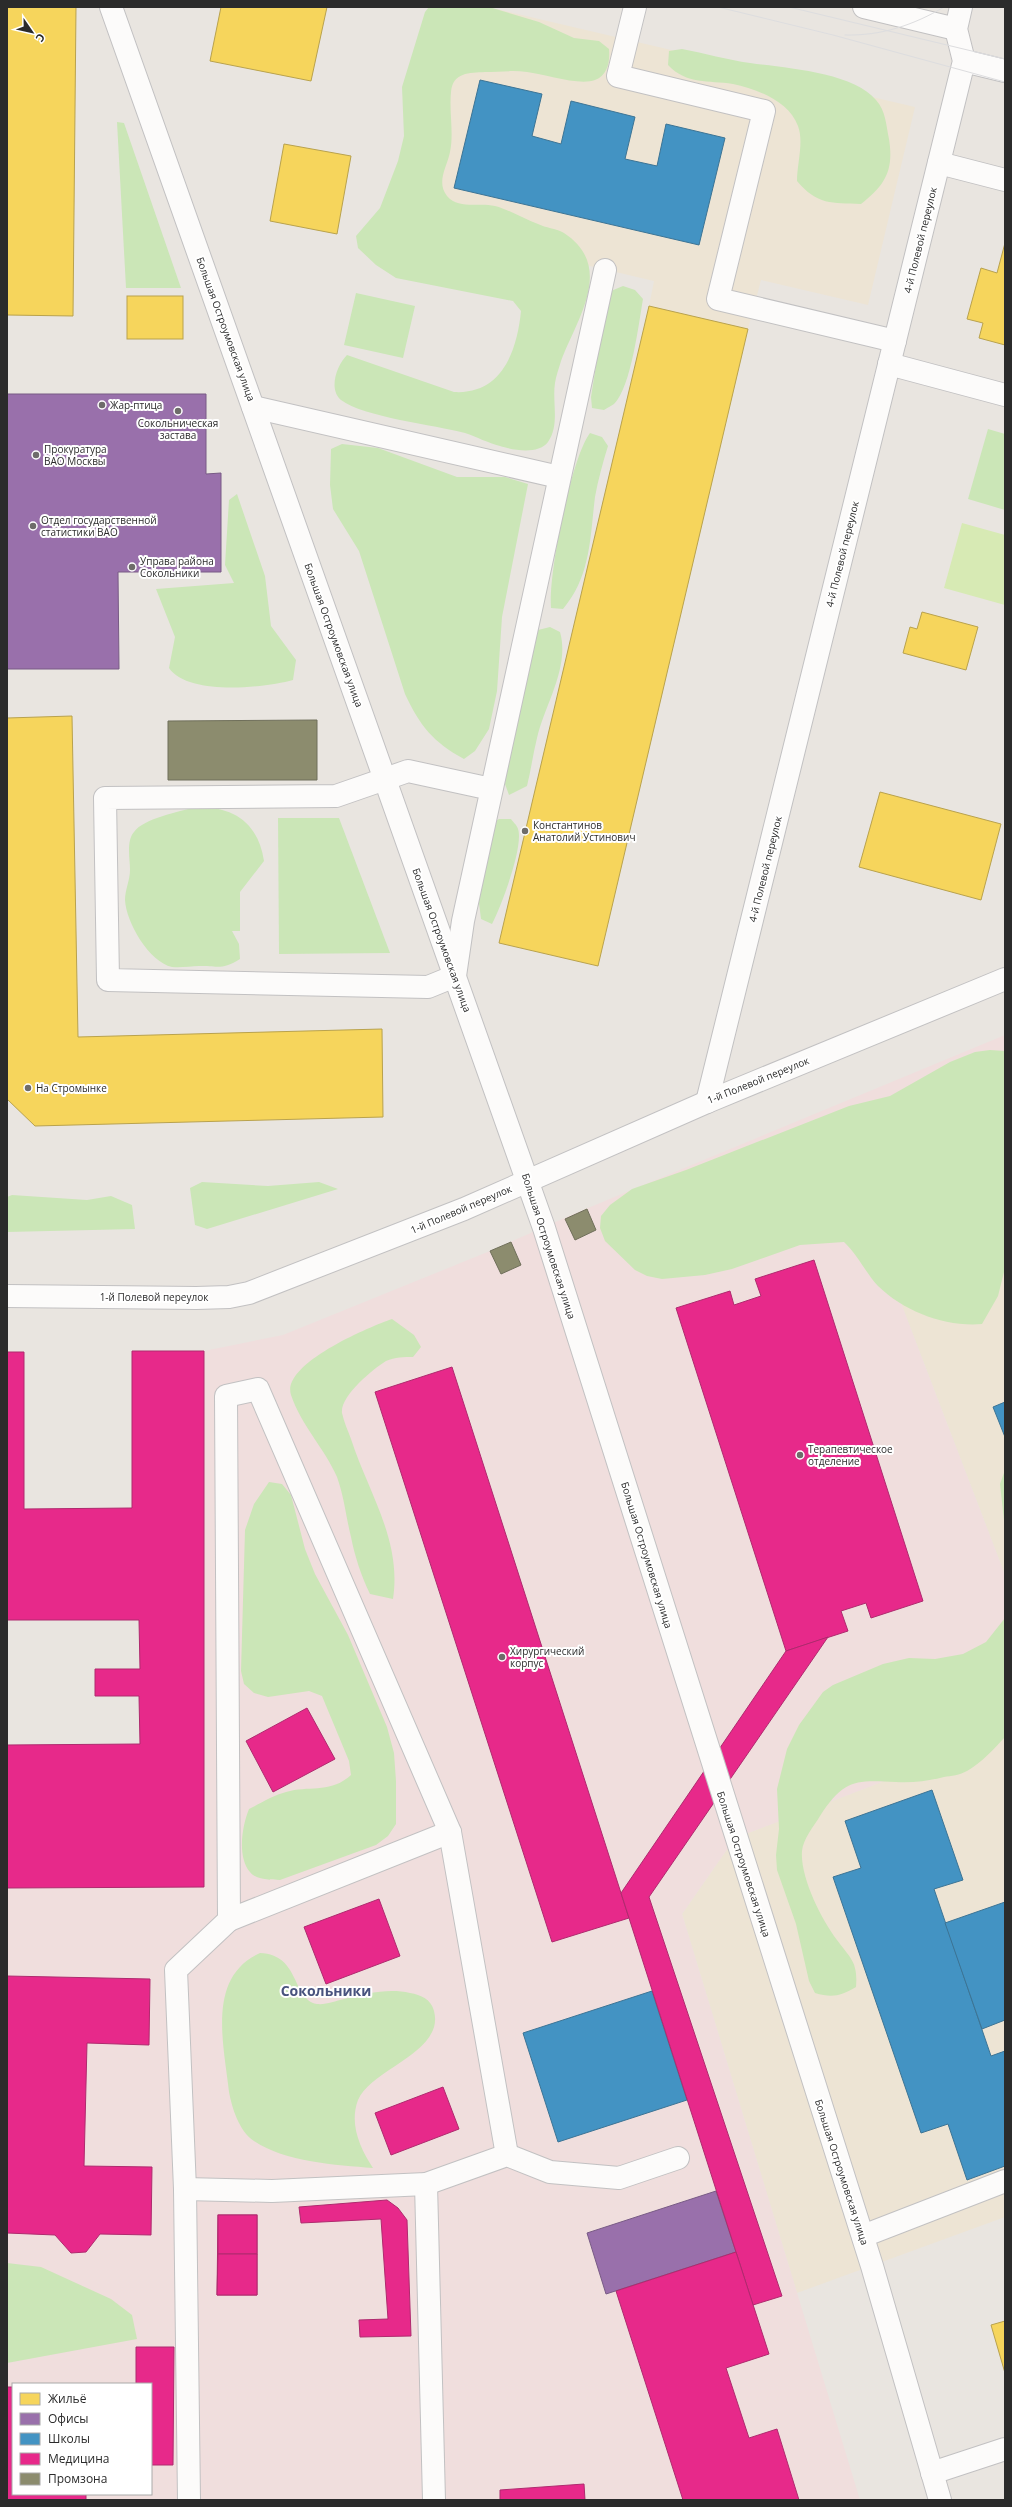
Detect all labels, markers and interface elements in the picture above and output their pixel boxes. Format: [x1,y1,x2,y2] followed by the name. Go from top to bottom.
[12,12,52,52] north arrow
[33,31,49,45] text: С
[900,185,940,294] street label: 4-й Полевой переулок
[193,255,259,403] street label: Большая Остроумовская улица
[110,398,162,412] place label: Жар-птица
[97,400,107,410] marker: Жар-птица
[173,406,183,416] marker: Сокольническая застава
[138,416,218,442] place label: Сокольническая застава
[44,442,107,468] place label: Прокуратура ВАО Москвы
[31,450,41,460] marker: Прокуратура ВАО Москвы
[822,499,862,608] street label: 4-й Полевой переулок
[41,513,157,539] place label: Отдел государственной статистики ВАО
[28,521,38,531] marker: Отдел государственной статистики ВАО
[140,554,214,580] place label: Управа района Сокольники
[301,561,367,709] street label: Большая Остроумовская улица
[127,562,137,572] marker: Управа района Сокольники
[745,814,785,923] street label: 4-й Полевой переулок
[533,818,636,844] place label: Константинов Анатолий Устинович
[520,826,530,836] marker: Константинов Анатолий Устинович
[409,866,475,1014] street label: Большая Остроумовская улица
[705,1053,812,1107] street label: 1-й Полевой переулок
[36,1081,107,1095] place label: На Стромынке
[23,1083,33,1093] marker: На Стромынке
[519,1171,579,1321] street label: Большая Остроумовская улица
[408,1181,515,1237] street label: 1-й Полевой переулок
[100,1290,209,1304] street label: 1-й Полевой переулок
[808,1442,893,1468] place label: Терапевтическое отделение
[795,1450,805,1460] marker: Терапевтическое отделение
[618,1480,676,1630] street label: Большая Остроумовская улица
[510,1644,584,1670] place label: Хирургический корпус
[497,1652,507,1662] marker: Хирургический корпус
[714,1789,774,1939] street label: Большая Остроумовская улица
[281,1981,371,2000] district label: Сокольники
[812,2097,872,2247] street label: Большая Остроумовская улица
[12,2383,152,2495] legend
[48,2390,87,2407] text: Жильё
[48,2410,89,2427] text: Офисы
[48,2430,90,2447] text: Школы
[48,2450,109,2467] text: Медицина
[48,2470,107,2487] text: Промзона

